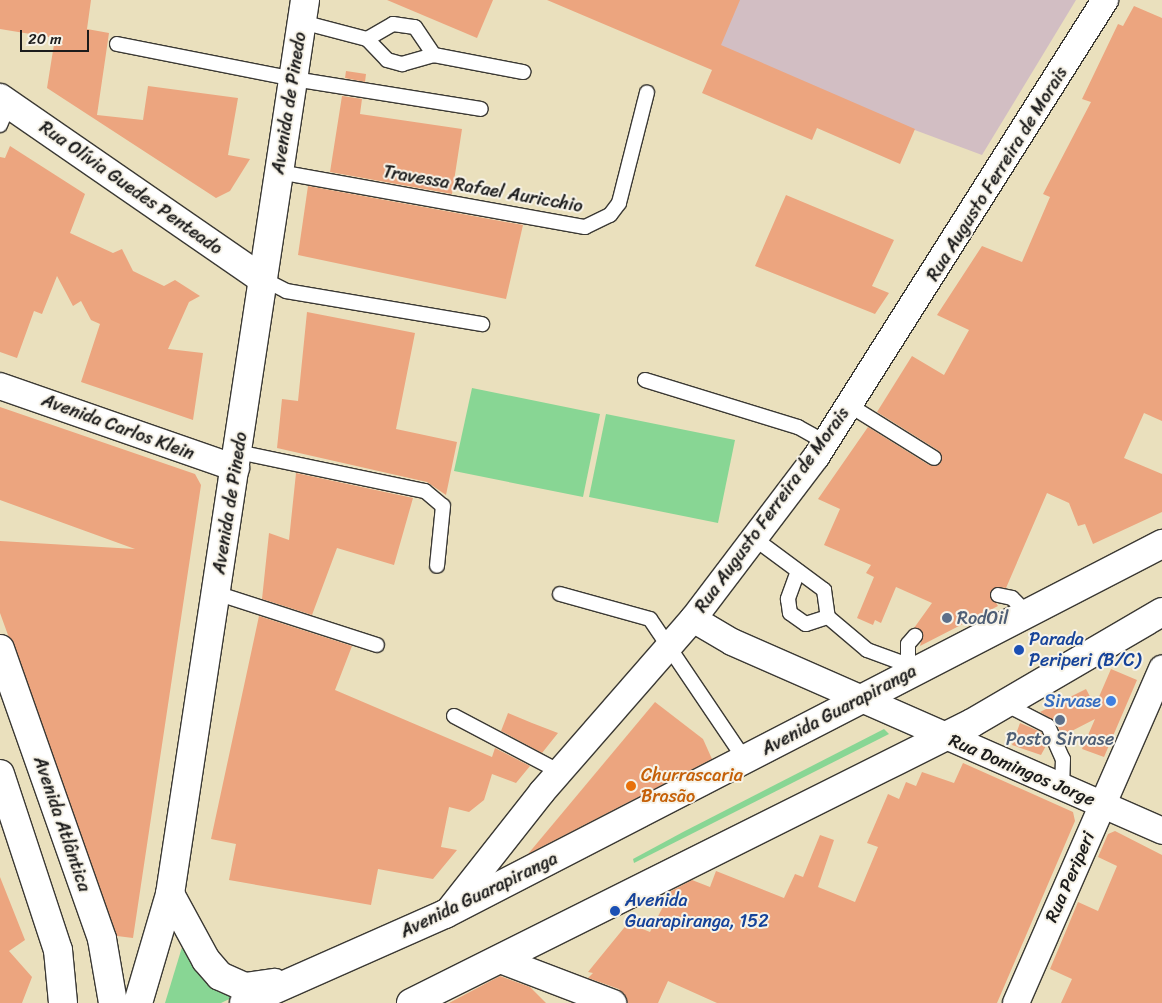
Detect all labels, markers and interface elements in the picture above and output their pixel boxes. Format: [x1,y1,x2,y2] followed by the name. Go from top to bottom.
[22,20,91,52] scale bar
[28,26,62,52] text: 20 m
[267,30,311,176] street label: Avenida de Pinedo
[922,62,1072,286] street label: Rua Augusto Ferreira de Morais
[35,116,227,260] street label: Rua Olívia Guedes Penteado
[381,161,585,217] street label: Travessa Rafael Auricchio
[39,389,197,465] street label: Avenida Carlos Klein
[690,403,854,617] street label: Rua Augusto Ferreira de Morais
[208,430,252,576] street label: Avenida de Pinedo
[957,607,1008,629] place label: RodOil
[941,612,953,624] marker: RodOil
[1029,629,1141,672] place label: Parada Periperi (B/C)
[1013,644,1025,656] marker: Parada Periperi (B/C)
[758,660,920,760] street label: Avenida Guarapiranga
[1044,690,1101,712] place label: Sirvase
[1105,695,1117,707] marker: Sirvase
[1054,714,1066,726] marker: Posto Sirvase
[1006,728,1114,750] place label: Posto Sirvase
[946,729,1098,811] street label: Rua Domingos Jorge
[29,753,95,895] street label: Avenida Atlântica
[641,765,743,808] place label: Churrascaria Brasão
[625,780,637,792] marker: Churrascaria Brasão
[1040,828,1100,926] street label: Rua Periperi
[397,848,561,942] street label: Avenida Guarapiranga
[625,890,769,932] place label: Avenida Guarapiranga, 152
[609,905,621,917] marker: Avenida Guarapiranga, 152

